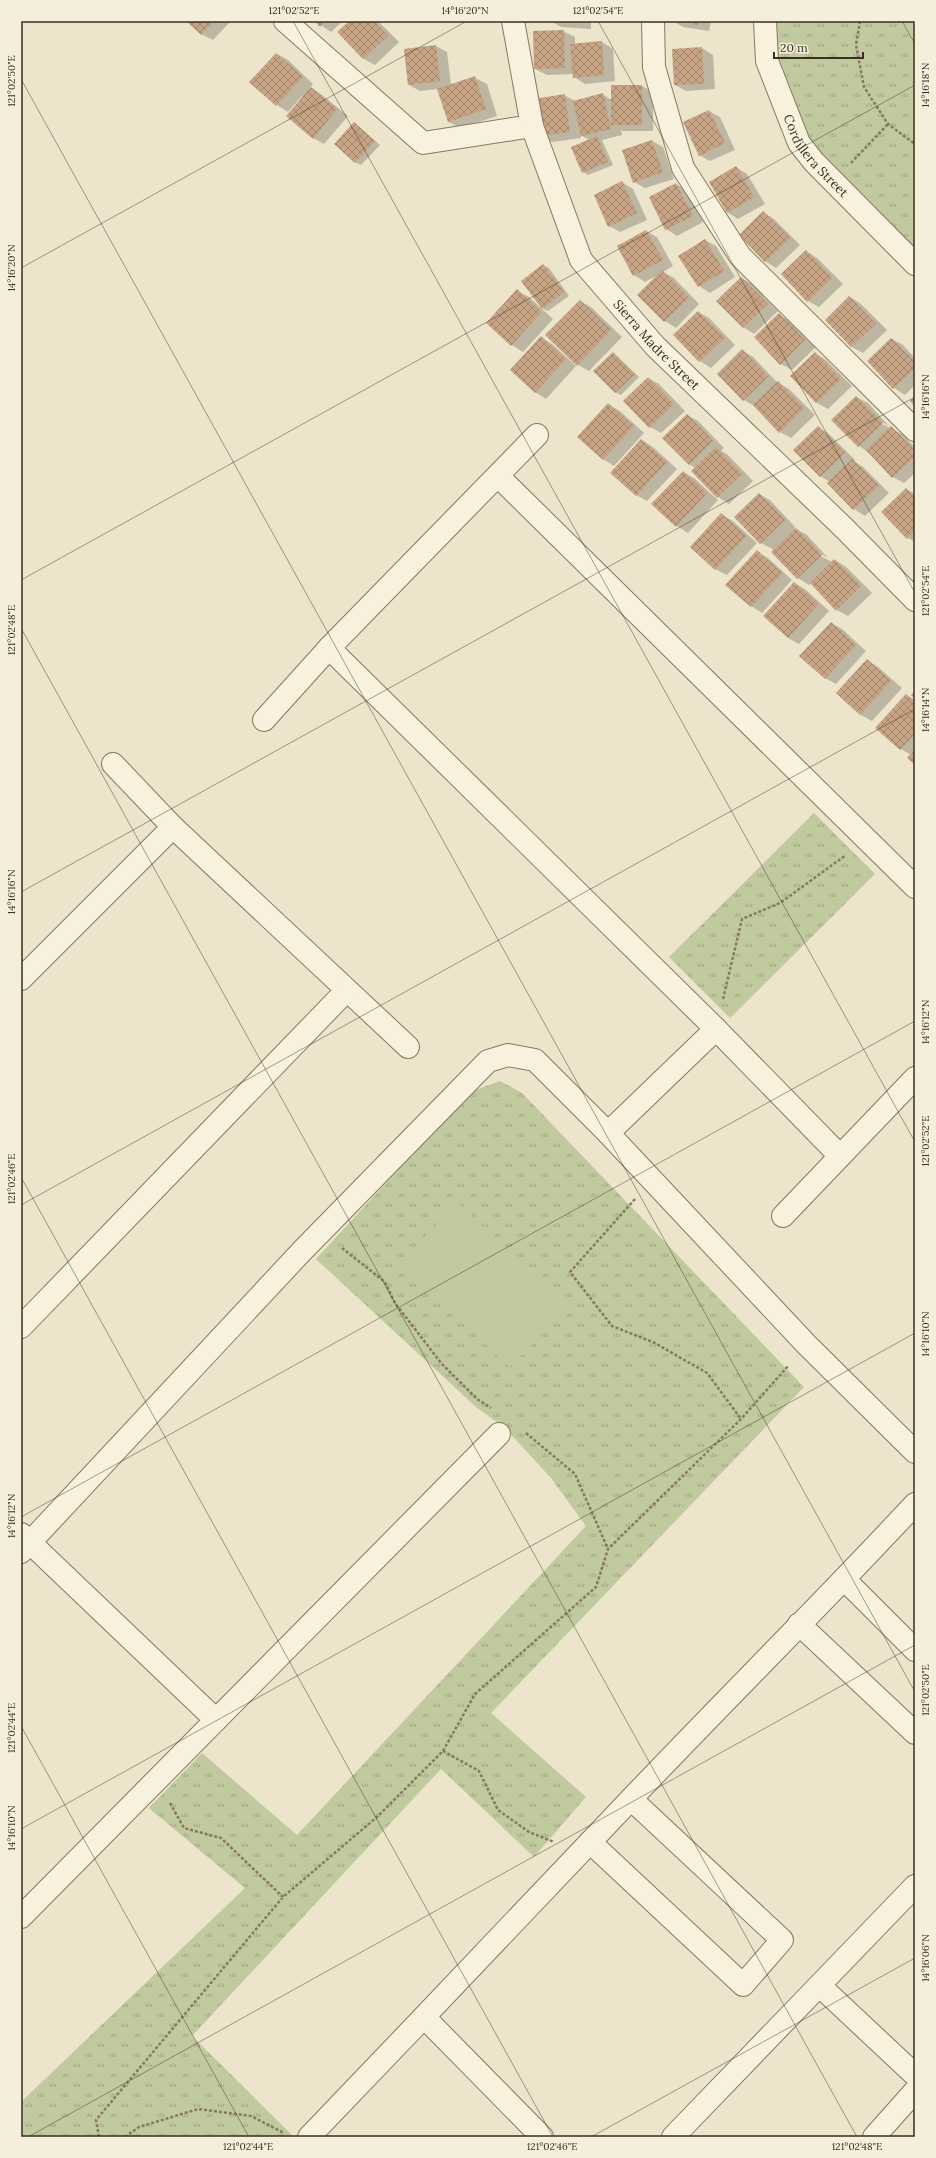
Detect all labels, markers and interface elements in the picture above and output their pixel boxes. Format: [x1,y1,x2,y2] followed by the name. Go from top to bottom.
[269,4,319,17] text: 121°02'52"E
[441,4,489,17] text: 14°16'20"N
[573,4,623,17] text: 121°02'54"E
[774,34,863,60] scale bar
[780,40,808,55] text: 20 m
[5,55,18,107] text: 121°02'50"E
[919,62,932,107] text: 14°16'18"N
[780,112,852,201] street label: Cordillera Street
[5,244,18,292] text: 14°16'20"N
[610,296,704,393] street label: Sierra Madre Street
[919,374,932,419] text: 14°16'16"N
[919,566,932,616] text: 121°02'54"E
[5,605,18,655] text: 121°02'48"E
[919,687,932,732] text: 14°16'14"N
[5,869,18,914] text: 14°16'16"N
[919,999,932,1044] text: 14°16'12"N
[919,1116,932,1166] text: 121°02'52"E
[5,1154,18,1204] text: 121°02'46"E
[919,1311,932,1357] text: 14°16'10"N
[5,1493,18,1538] text: 14°16'12"N
[919,1664,932,1716] text: 121°02'50"E
[5,1703,18,1753] text: 121°02'44"E
[5,1805,18,1851] text: 14°16'10"N
[919,1934,932,1982] text: 14°16'06"N
[223,2140,273,2153] text: 121°02'44"E
[527,2140,577,2153] text: 121°02'46"E
[832,2140,882,2153] text: 121°02'48"E

